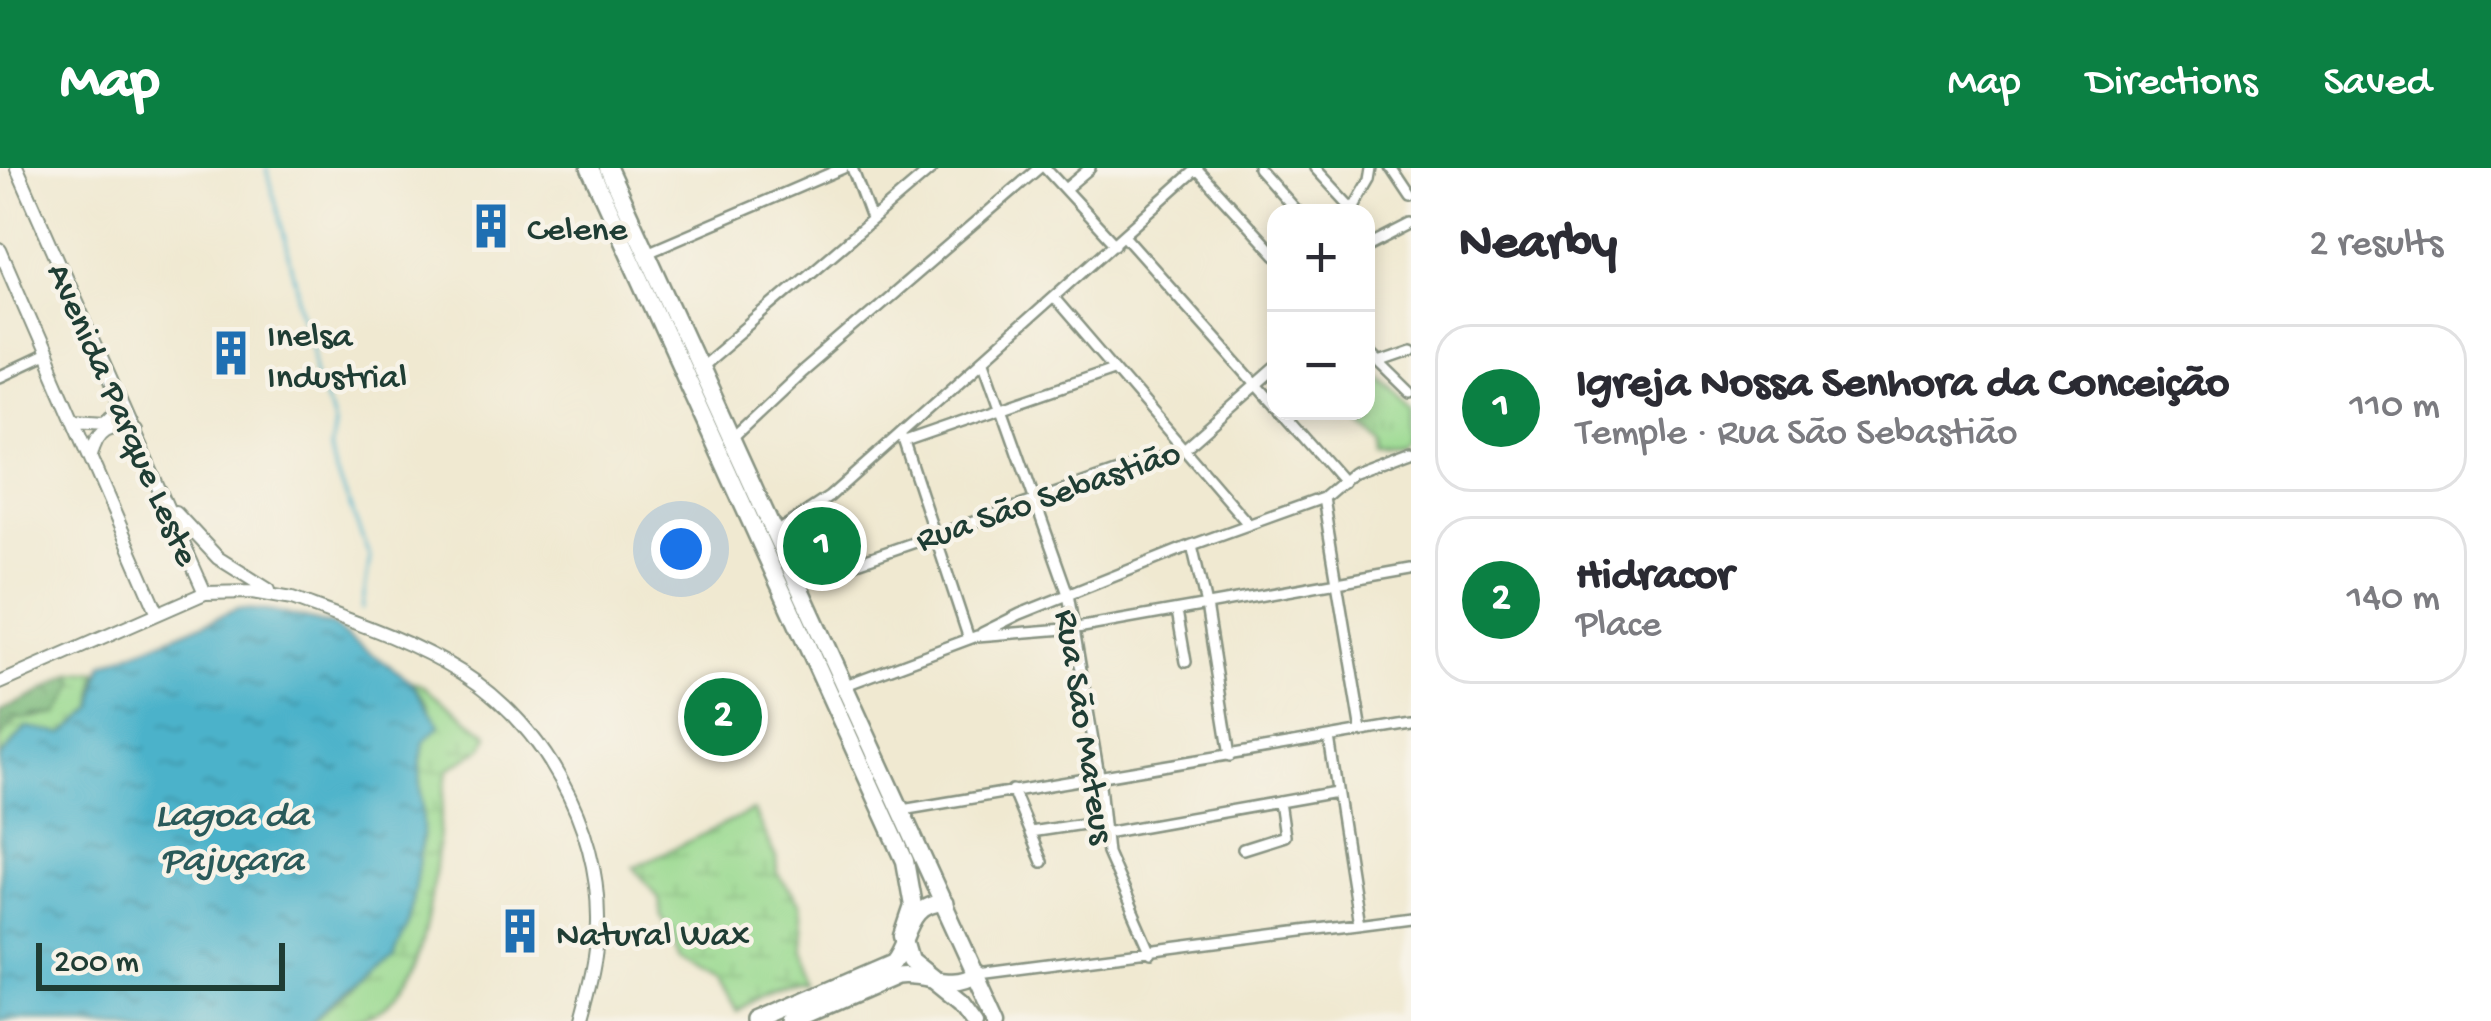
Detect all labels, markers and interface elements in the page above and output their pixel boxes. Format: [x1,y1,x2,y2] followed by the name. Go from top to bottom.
[60,51,159,118] text: Map
[1947,60,2021,109] text: Map
[2087,60,2257,109] text: Directions
[2323,60,2431,109] text: Saved
[466,201,516,251] building icon: Celene
[1267,204,1375,420] map controls
[1267,204,1375,312] button: +
[527,211,628,254] place label: Celene
[1459,216,1617,276] text: Nearby
[2309,223,2443,269] text: 2 results
[34,258,206,574] street label: Avenida Parque Leste
[1267,312,1375,420] button: −
[267,317,407,401] place label: Inelsa Industrial
[206,328,256,378] building icon: Inelsa Industrial
[1576,359,2229,412] text: Igreja Nossa Senhora da Conceição
[1493,385,1509,431] text: 1
[2349,385,2440,431] text: 110 m
[1576,412,2017,458] text: Temple · Rua São Sebastião
[911,434,1187,565] street label: Rua São Sebastião
[783,501,861,591] pin: 1
[651,519,711,579] your location
[1576,551,1733,604] text: Hidracor
[1491,577,1511,623] text: 2
[2347,577,2440,623] text: 140 m
[1576,604,1661,650] text: Place
[1042,607,1122,849] street label: Rua São Mateus
[684,672,762,762] pin: 2
[155,795,311,886] water label: Lagoa da Pajuçara
[495,906,545,956] building icon: Natural Wax
[556,916,750,959] place label: Natural Wax
[36,937,285,990] scale bar
[54,945,139,983] text: 200 m

